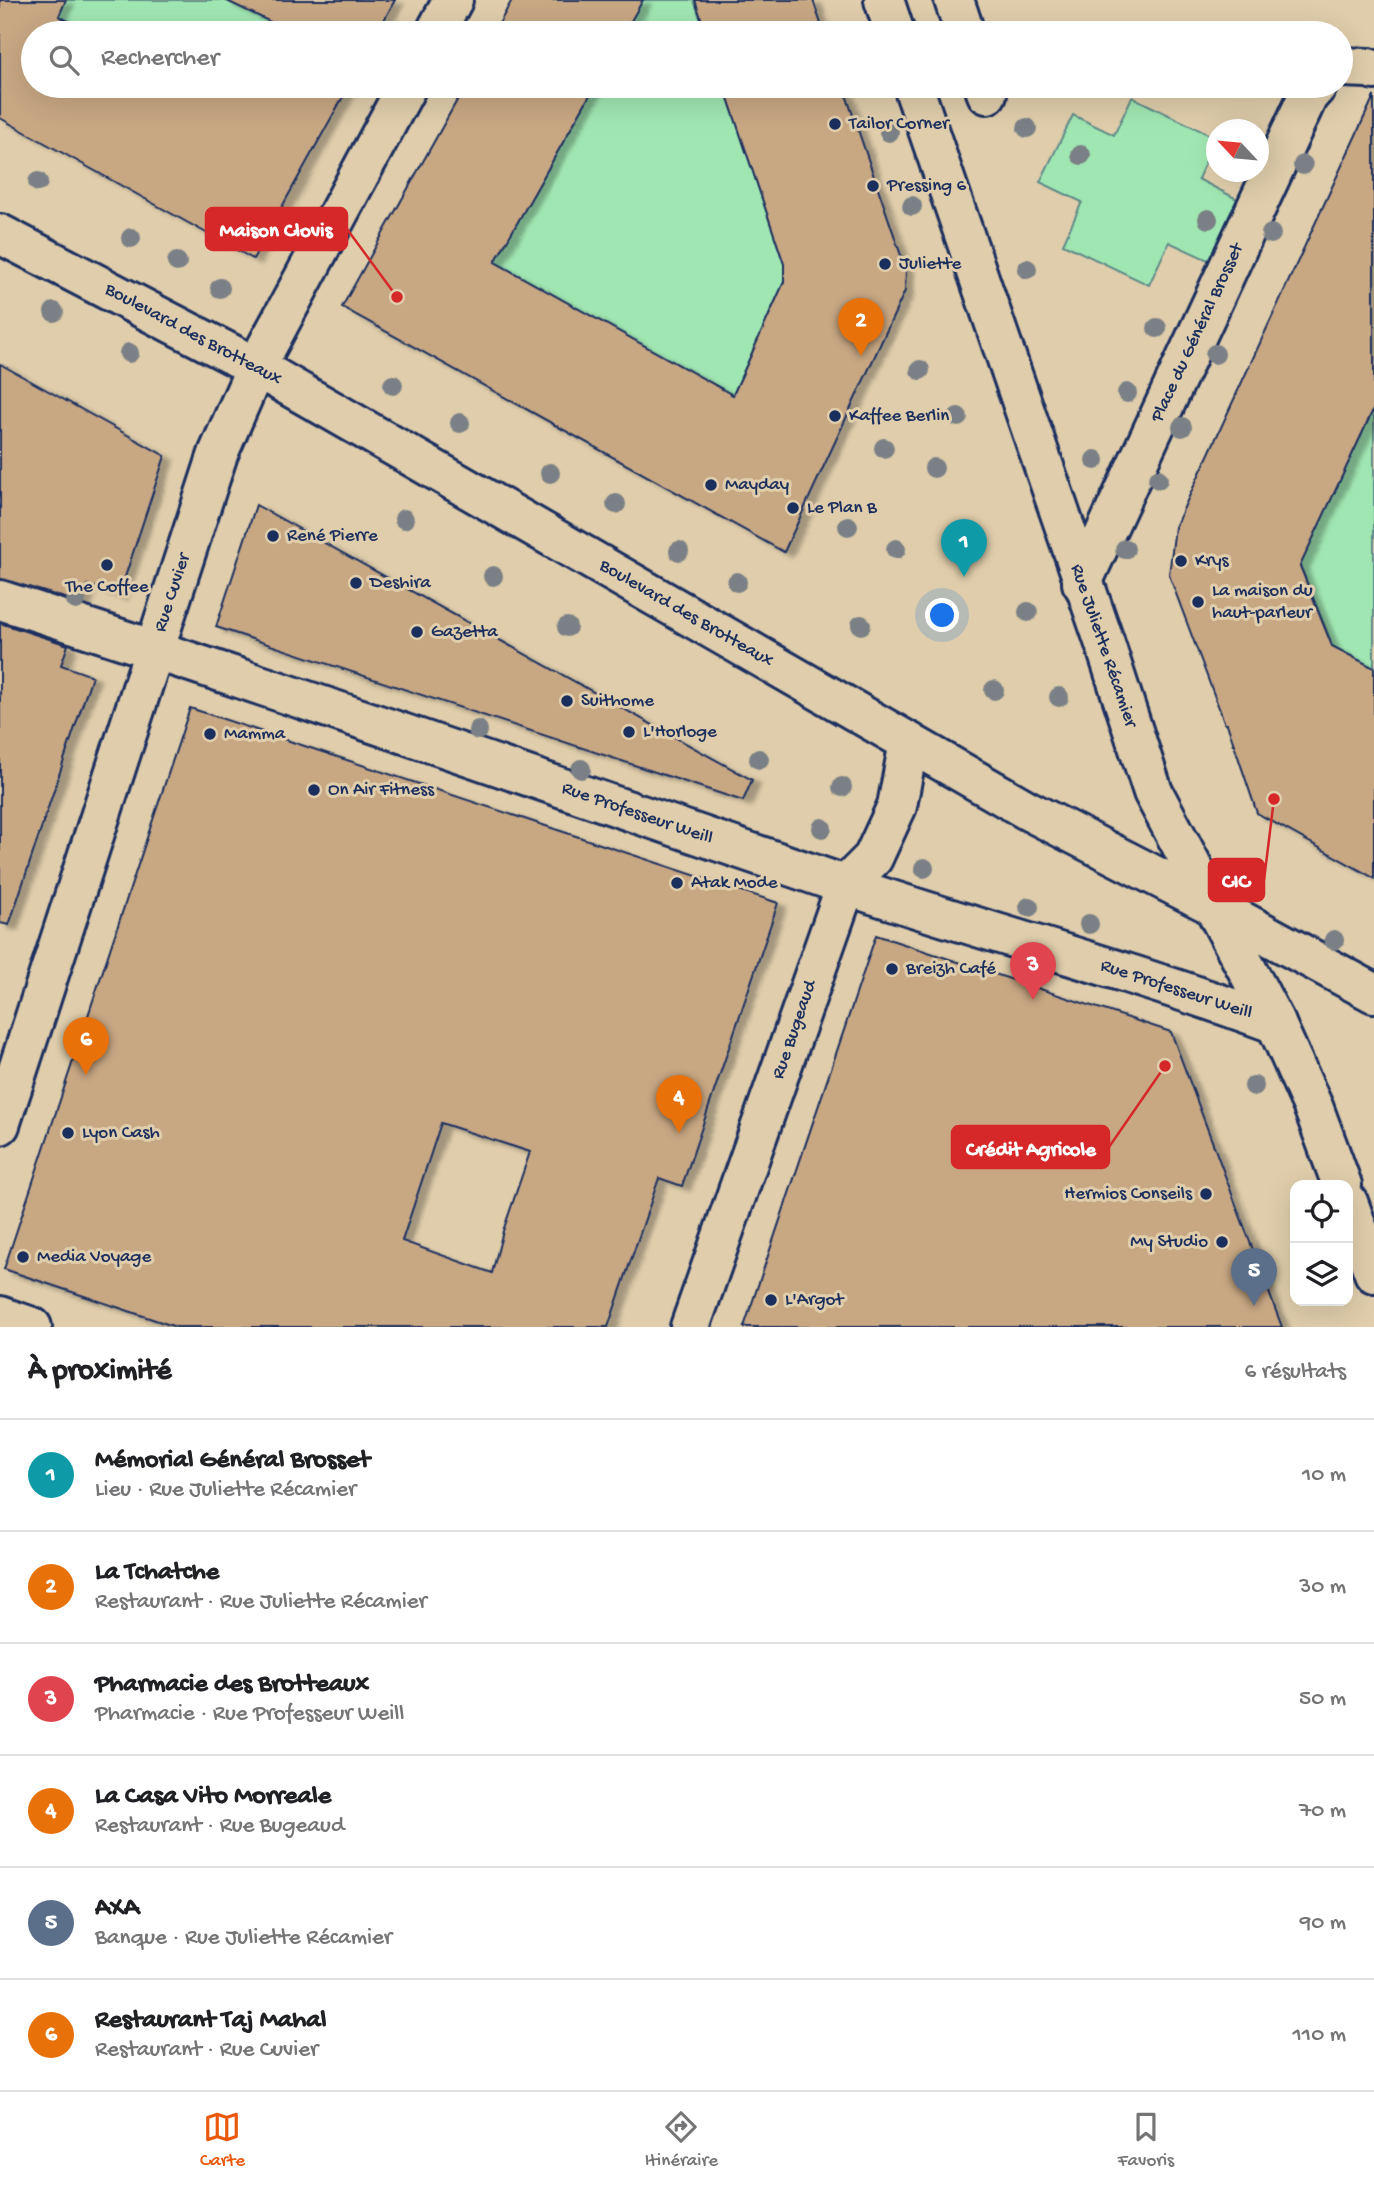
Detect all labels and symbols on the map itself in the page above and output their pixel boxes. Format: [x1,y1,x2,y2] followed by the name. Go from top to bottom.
[848,113,951,136] place label: Tailor Corner
[827,116,843,132] marker: Tailor Corner
[1206,119,1269,182] north arrow
[886,175,966,198] place label: Pressing 6
[865,178,881,194] marker: Pressing 6
[206,208,347,250] callout: Maison Clovis
[220,220,334,245] text: Maison Clovis
[1146,238,1251,427] street label: Place du Général Brosset
[899,253,962,276] place label: Juliette
[877,256,893,272] marker: Juliette
[100,278,285,391] street label: Boulevard des Brotteaux
[838,298,884,356] pin: 2
[849,405,949,428] place label: Kaffee Berlin
[827,408,843,424] marker: Kaffee Berlin
[725,474,790,497] place label: Mayday
[703,477,719,493] marker: Mayday
[807,497,878,520] place label: Le Plan B
[785,500,801,516] marker: Le Plan B
[941,519,987,577] pin: 1
[287,525,378,548] place label: René Pierre
[265,528,281,544] marker: René Pierre
[149,549,197,635] street label: Rue Cuvier
[1195,550,1230,573] place label: Krys
[1173,553,1189,569] marker: Krys
[594,554,777,673] street label: Boulevard des Brotteaux
[99,557,115,573] marker: The Coffee
[1064,561,1142,733] street label: Rue Juliette Récamier
[368,572,432,595] place label: Deshira
[348,575,364,591] marker: Deshira
[64,576,149,599] place label: The Coffee
[1212,580,1314,625] place label: La maison du haut-parleur
[1190,594,1206,610] marker: La maison du haut-parleur
[925,598,959,632] your location
[431,621,499,644] place label: Gazetta
[409,624,425,640] marker: Gazetta
[581,690,654,713] place label: Suithome
[559,693,575,709] marker: Suithome
[643,721,717,744] place label: L'Horloge
[224,723,287,746] place label: Mamma
[621,724,637,740] marker: L'Horloge
[202,726,218,742] marker: Mamma
[558,777,716,851] street label: Rue Professeur Weill
[328,779,435,802] place label: On Air Fitness
[306,782,322,798] marker: On Air Fitness
[1209,859,1264,901] callout: CIC
[1221,871,1252,896] text: CIC
[691,872,778,895] place label: Atak Mode
[669,875,685,891] marker: Atak Mode
[1010,942,1056,1000] pin: 3
[1097,955,1255,1025] street label: Rue Professeur Weill
[905,958,996,981] place label: Breizh Café
[884,961,900,977] marker: Breizh Café
[767,976,823,1082] street label: Rue Bugeaud
[63,1017,109,1075] pin: 6
[656,1075,702,1133] pin: 4
[82,1122,160,1145] place label: Lyon Cash
[60,1125,76,1141] marker: Lyon Cash
[952,1126,1109,1168] callout: Crédit Agricole
[965,1139,1097,1164] text: Crédit Agricole
[1064,1183,1193,1206] place label: Hermios Conseils
[1198,1186,1214,1202] marker: Hermios Conseils
[1130,1231,1208,1254] place label: My Studio
[1214,1234,1230,1250] marker: My Studio
[37,1246,151,1269] place label: Media Voyage
[1231,1248,1277,1306] pin: 5
[15,1249,31,1265] marker: Media Voyage
[785,1289,845,1312] place label: L'Argot
[763,1292,779,1308] marker: L'Argot

